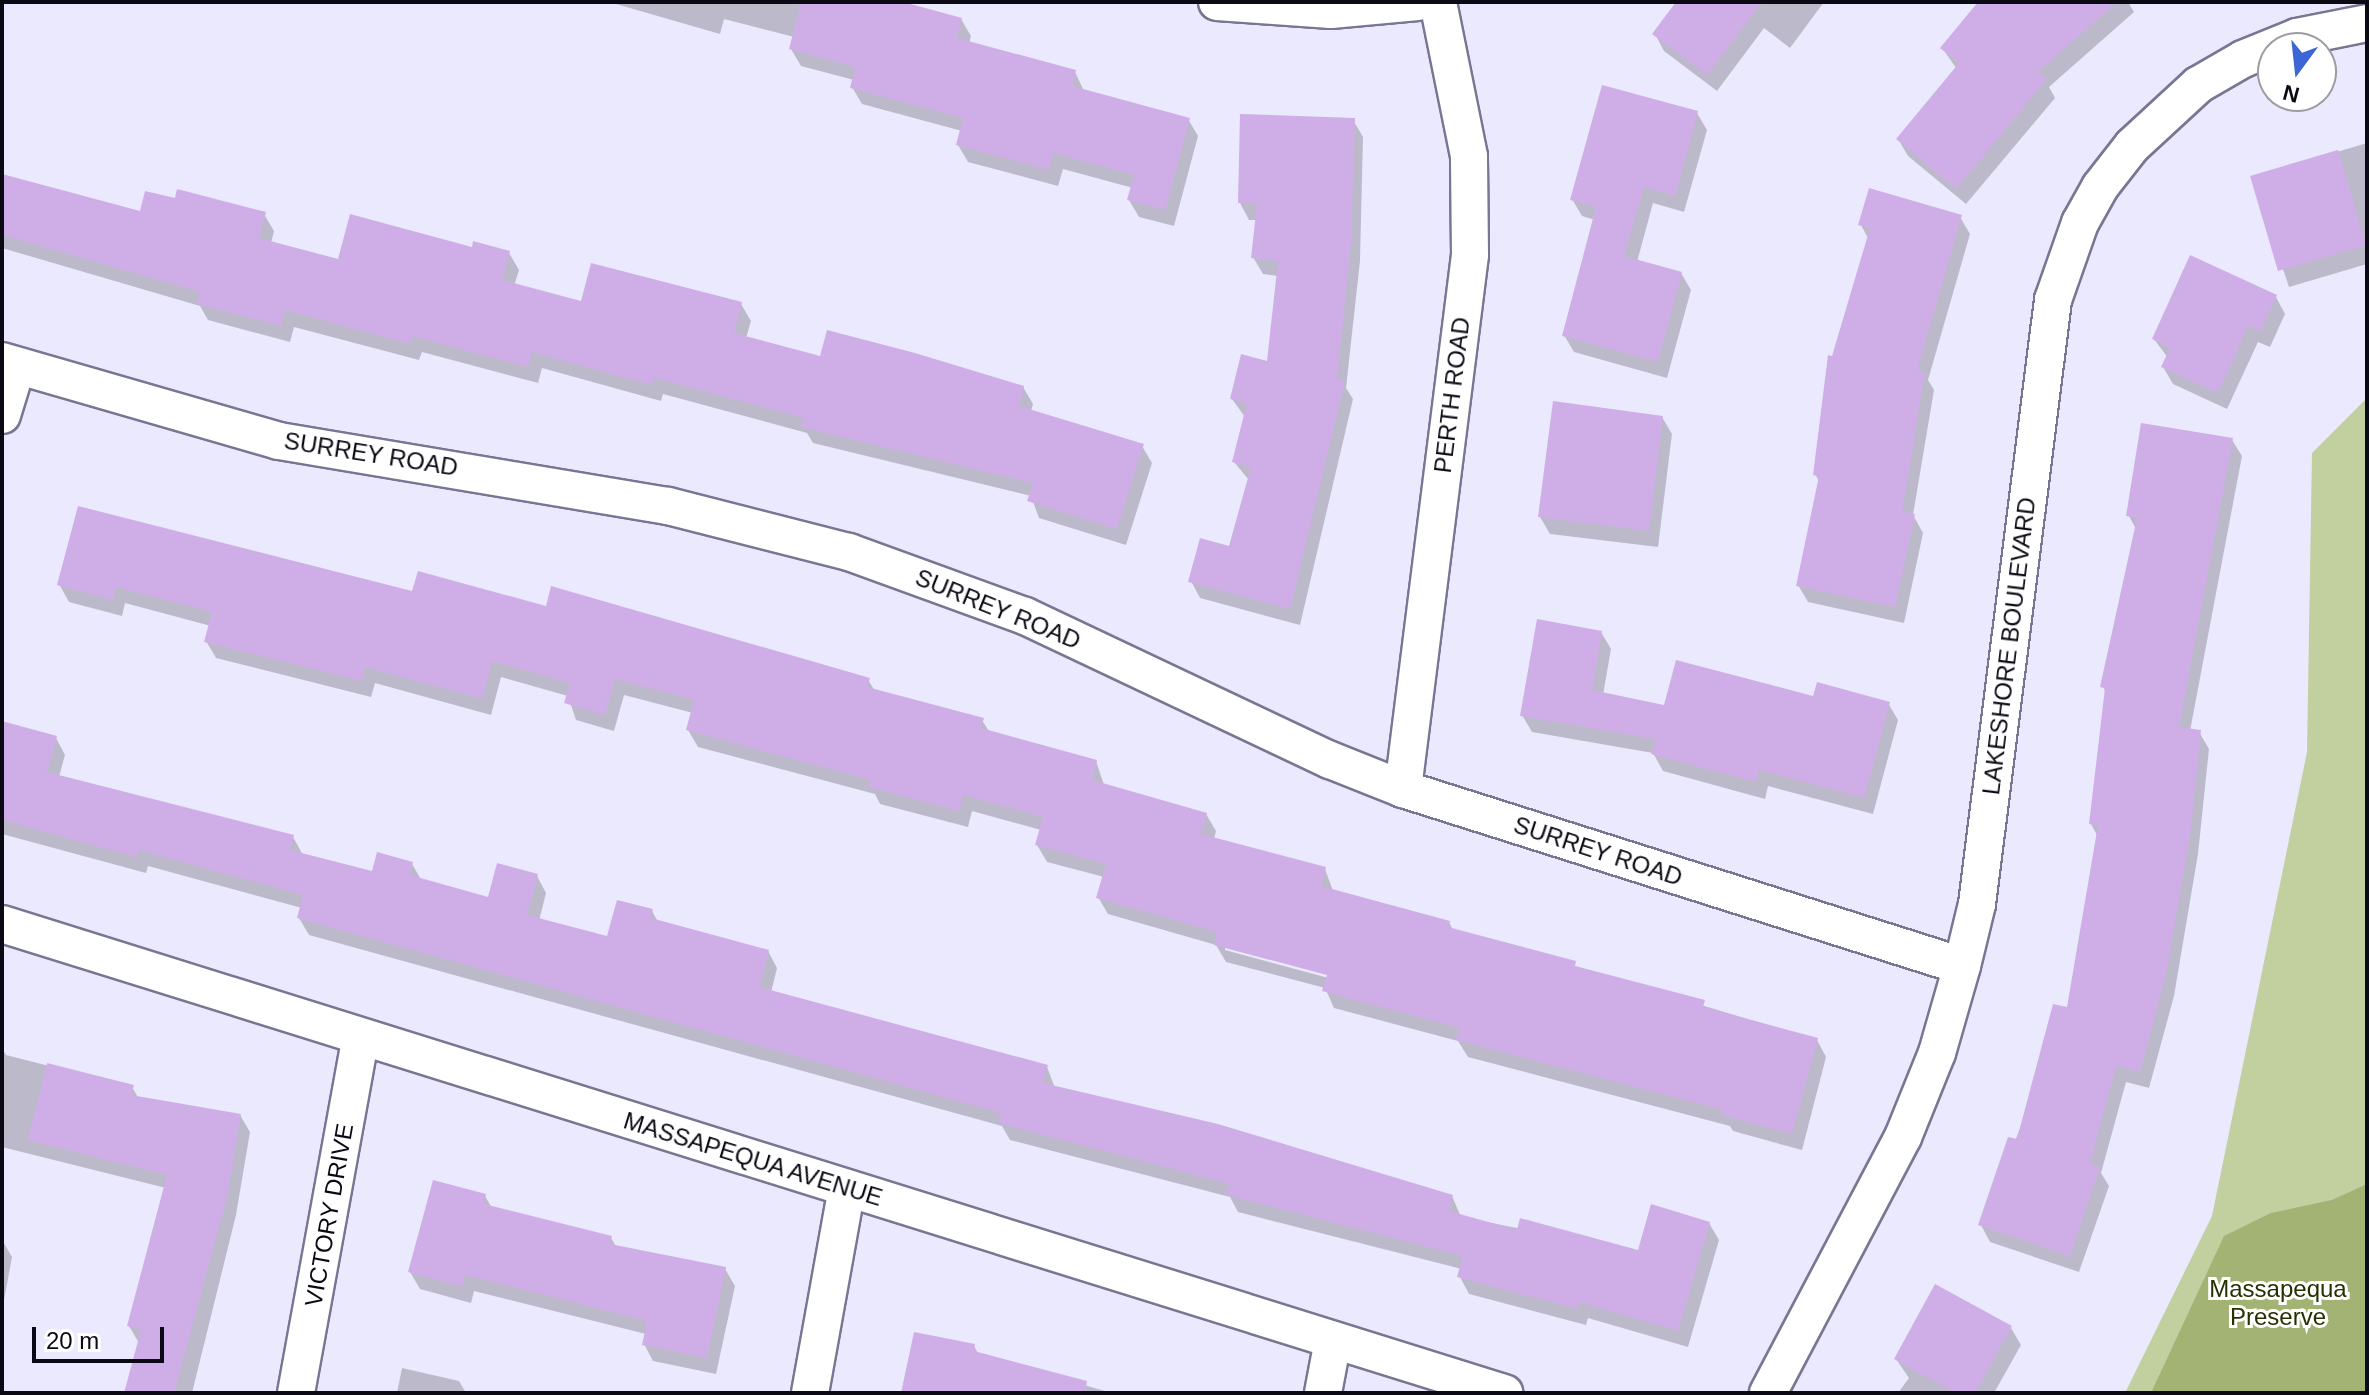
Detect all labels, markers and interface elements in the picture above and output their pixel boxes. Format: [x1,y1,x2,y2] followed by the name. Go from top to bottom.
[2257,32,2337,112] north arrow
[2280,80,2302,108] text: N
[1428,315,1476,475] street label: PERTH ROAD
[282,426,460,482] street label: SURREY ROAD
[1976,496,2042,796] street label: LAKESHORE BOULEVARD
[911,563,1085,655] street label: SURREY ROAD
[1510,810,1686,892] street label: SURREY ROAD
[619,1106,887,1212] street label: MASSAPEQUA AVENUE
[299,1121,359,1309] street label: VICTORY DRIVE
[2209,1275,2347,1331] park label: Massapequa Preserve
[36,1311,168,1361] scale bar
[46,1327,99,1354] text: 20 m

